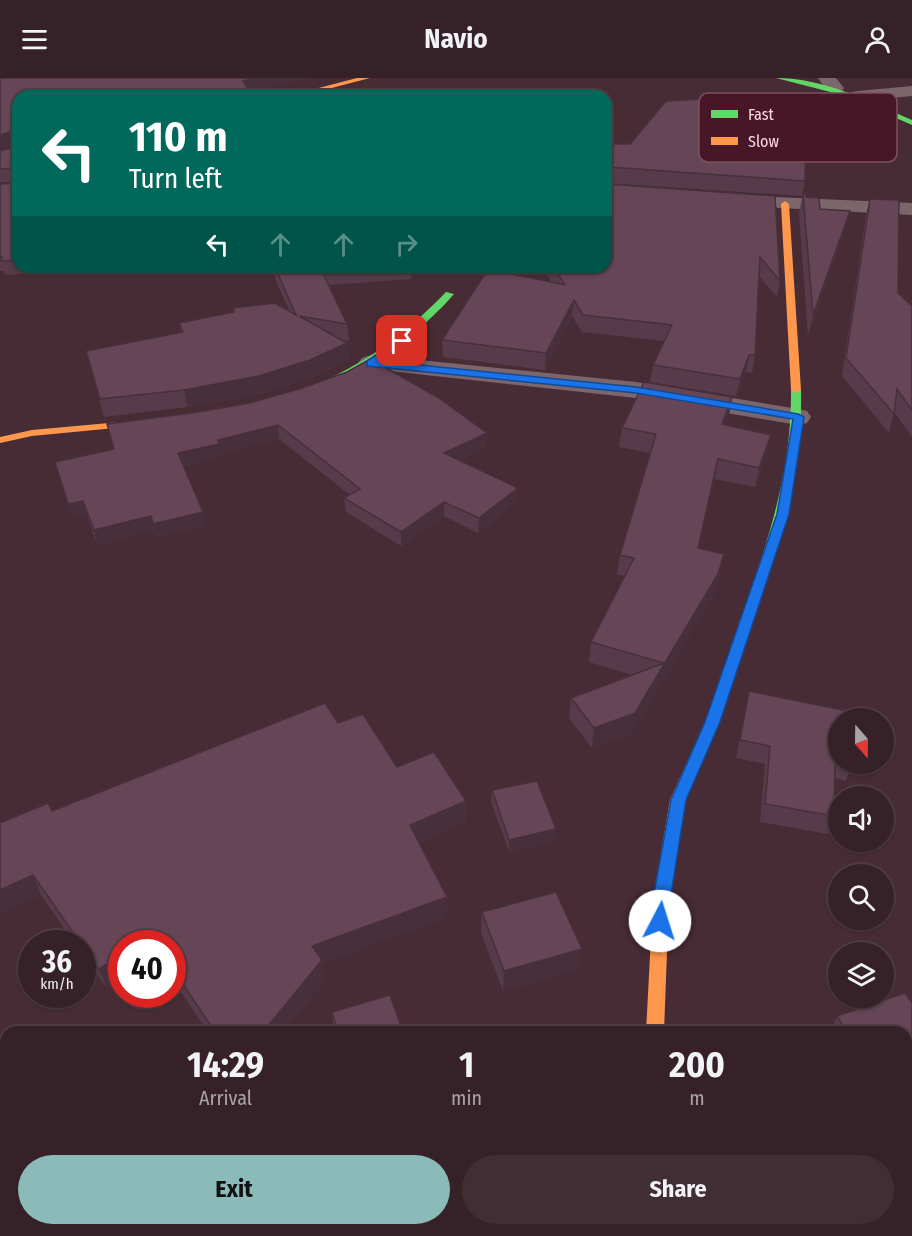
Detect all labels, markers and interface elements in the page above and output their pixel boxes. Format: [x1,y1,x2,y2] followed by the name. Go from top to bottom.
[18,23,51,56] icon: menu
[424,23,488,55] text: Navio
[861,23,894,56] icon: person
[699,93,897,162] legend
[748,105,775,124] text: Fast
[129,112,228,162] text: 110 m
[30,114,108,192] icon: left
[748,132,779,151] text: Slow
[129,163,222,195] text: Turn left
[201,228,234,261] icon: left
[264,228,297,261] icon: ahead
[327,228,360,261] icon: ahead
[390,228,423,261] icon: right
[376,315,427,366] pin
[385,324,418,357] icon: arrive
[828,708,894,774] north arrow
[828,708,894,1008] map controls
[828,786,894,852] button: sound
[828,864,894,930] button: search
[628,889,692,953] position arrow
[108,930,186,1008] speed limit sign: 40
[828,942,894,1008] button: layers
[42,944,72,980] text: 36
[40,975,74,993] text: km/h
[187,1043,264,1087] text: 14:29
[459,1043,474,1087] text: 1
[669,1043,725,1087] text: 200
[199,1086,252,1110] text: Arrival
[451,1086,482,1110] text: min
[689,1086,705,1110] text: m
[18,1155,450,1224] button: Exit
[462,1155,894,1224] button: Share

